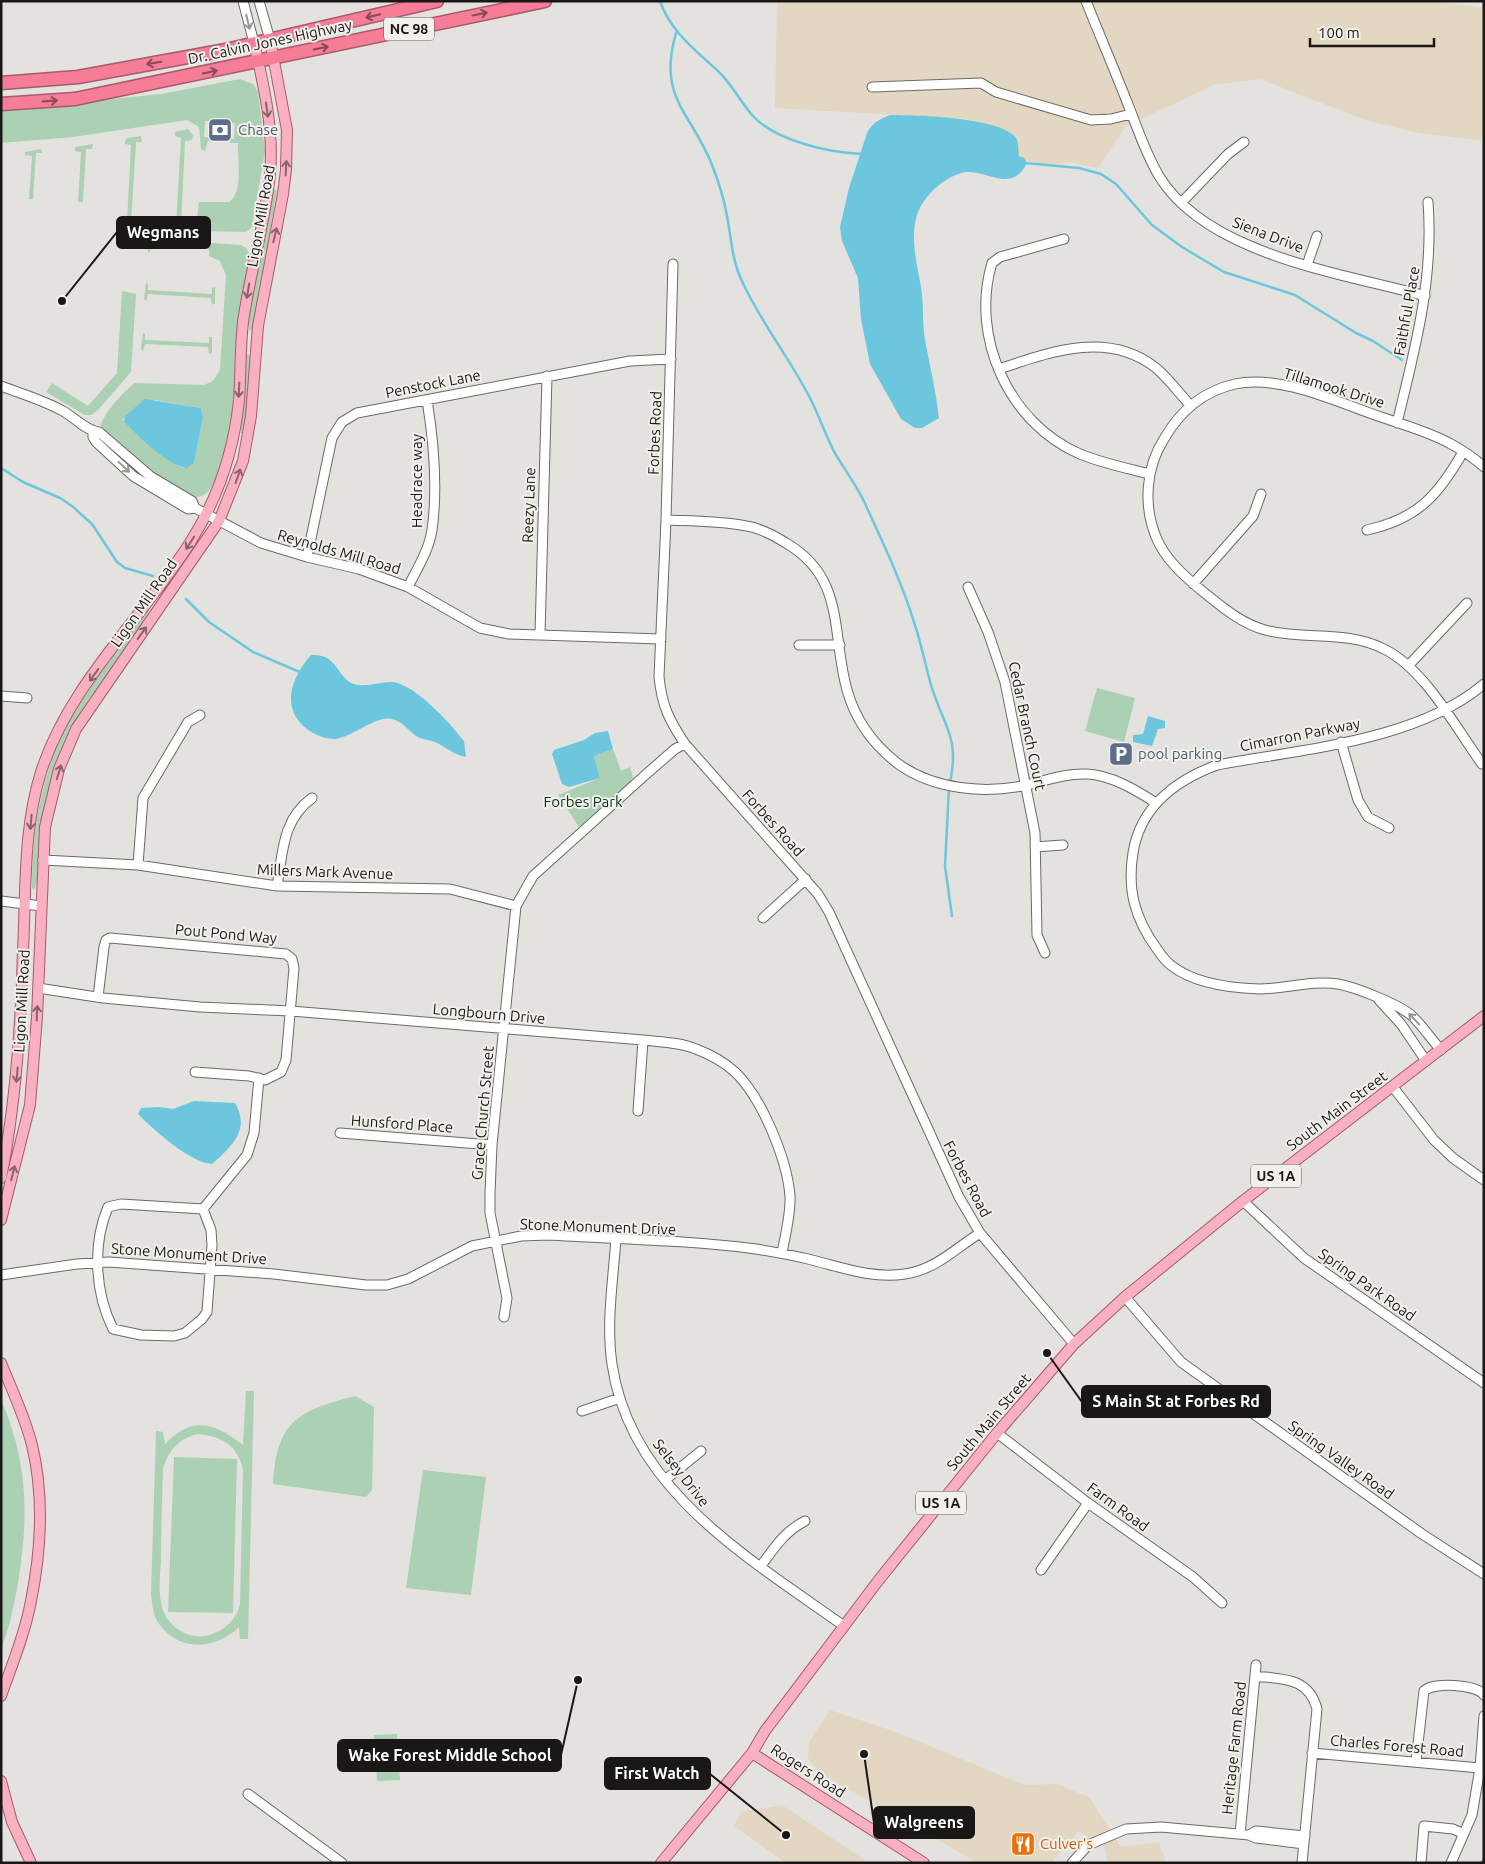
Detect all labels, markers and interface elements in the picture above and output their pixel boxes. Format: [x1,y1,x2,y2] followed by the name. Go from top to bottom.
[472,9,488,18] one-way arrow
[365,12,381,21] one-way arrow
[244,14,254,30] one-way arrow
[1310,15,1434,47] scale bar
[186,16,353,67] street label: Dr. Calvin Jones Highway
[384,18,434,40] road number: NC 98
[1318,24,1360,41] text: 100 m
[313,43,329,52] one-way arrow
[147,58,163,68] one-way arrow
[201,67,217,77] one-way arrow
[42,96,58,105] one-way arrow
[263,101,273,117] one-way arrow
[207,117,233,143] bank icon: Chase
[238,121,278,138] place label: Chase
[281,161,290,177] one-way arrow
[243,164,278,268] street label: Ligon Mill Road
[1230,213,1306,256] street label: Siena Drive
[117,217,210,248] callout: Wegmans
[127,223,199,241] text: Wegmans
[271,228,280,244] one-way arrow
[1390,265,1423,357] street label: Faithful Place
[243,282,253,298] one-way arrow
[1282,364,1387,411] street label: Tillamook Drive
[384,366,482,401] street label: Penstock Lane
[235,382,244,398] one-way arrow
[645,391,664,475] street label: Forbes Road
[408,434,425,528] street label: Headrace way
[117,461,130,473] one-way arrow
[519,467,538,543] street label: Reezy Lane
[234,469,243,485] one-way arrow
[276,526,403,577] street label: Reynolds Mill Road
[184,536,195,550] one-way arrow
[107,556,180,650] street label: Ligon Mill Road
[137,626,147,640] one-way arrow
[1005,660,1050,792] street label: Cedar Branch Court
[89,667,99,681] one-way arrow
[1238,715,1361,754] street label: Cimarron Parkway
[1108,741,1134,767] parking icon: pool parking
[1138,745,1222,762] place label: pool parking
[55,764,65,780] one-way arrow
[739,786,808,860] street label: Forbes Road
[543,793,623,810] park label: Forbes Park
[26,814,35,830] one-way arrow
[257,861,393,882] street label: Millers Mark Avenue
[174,921,278,946] street label: Pout Pond Way
[10,949,33,1053] street label: Ligon Mill Road
[432,1000,546,1027] street label: Longbourn Drive
[33,1005,42,1021] one-way arrow
[1408,1014,1420,1026] one-way arrow
[468,1045,497,1181] street label: Grace Church Street
[12,1067,22,1083] one-way arrow
[1283,1067,1390,1154] street label: South Main Street
[350,1111,454,1136] street label: Hunsford Place
[940,1138,995,1220] street label: Forbes Road
[1251,1164,1301,1188] road number: US 1A
[9,1165,18,1181] one-way arrow
[520,1215,676,1238] street label: Stone Monument Drive
[110,1240,268,1267] street label: Stone Monument Drive
[1316,1245,1419,1324] street label: Spring Park Road
[943,1370,1034,1474] street label: South Main Street
[1082,1386,1270,1417] callout: S Main St at Forbes Rd
[1092,1392,1260,1410] text: S Main St at Forbes Rd
[1285,1417,1397,1502] street label: Spring Valley Road
[650,1436,713,1510] street label: Selsey Drive
[1084,1479,1152,1535] street label: Farm Road
[916,1492,966,1515] road number: US 1A
[1218,1681,1249,1815] street label: Heritage Farm Road
[1329,1731,1465,1760] street label: Charles Forest Road
[338,1740,561,1771] callout: Wake Forest Middle School
[768,1740,849,1801] street label: Rogers Road
[348,1746,552,1764] text: Wake Forest Middle School
[605,1758,710,1789] callout: First Watch
[614,1764,700,1782] text: First Watch
[874,1807,974,1838] callout: Walgreens
[884,1813,964,1831] text: Walgreens
[1010,1831,1036,1857] restaurant icon: Culver's
[1040,1835,1093,1852] place label: Culver's

